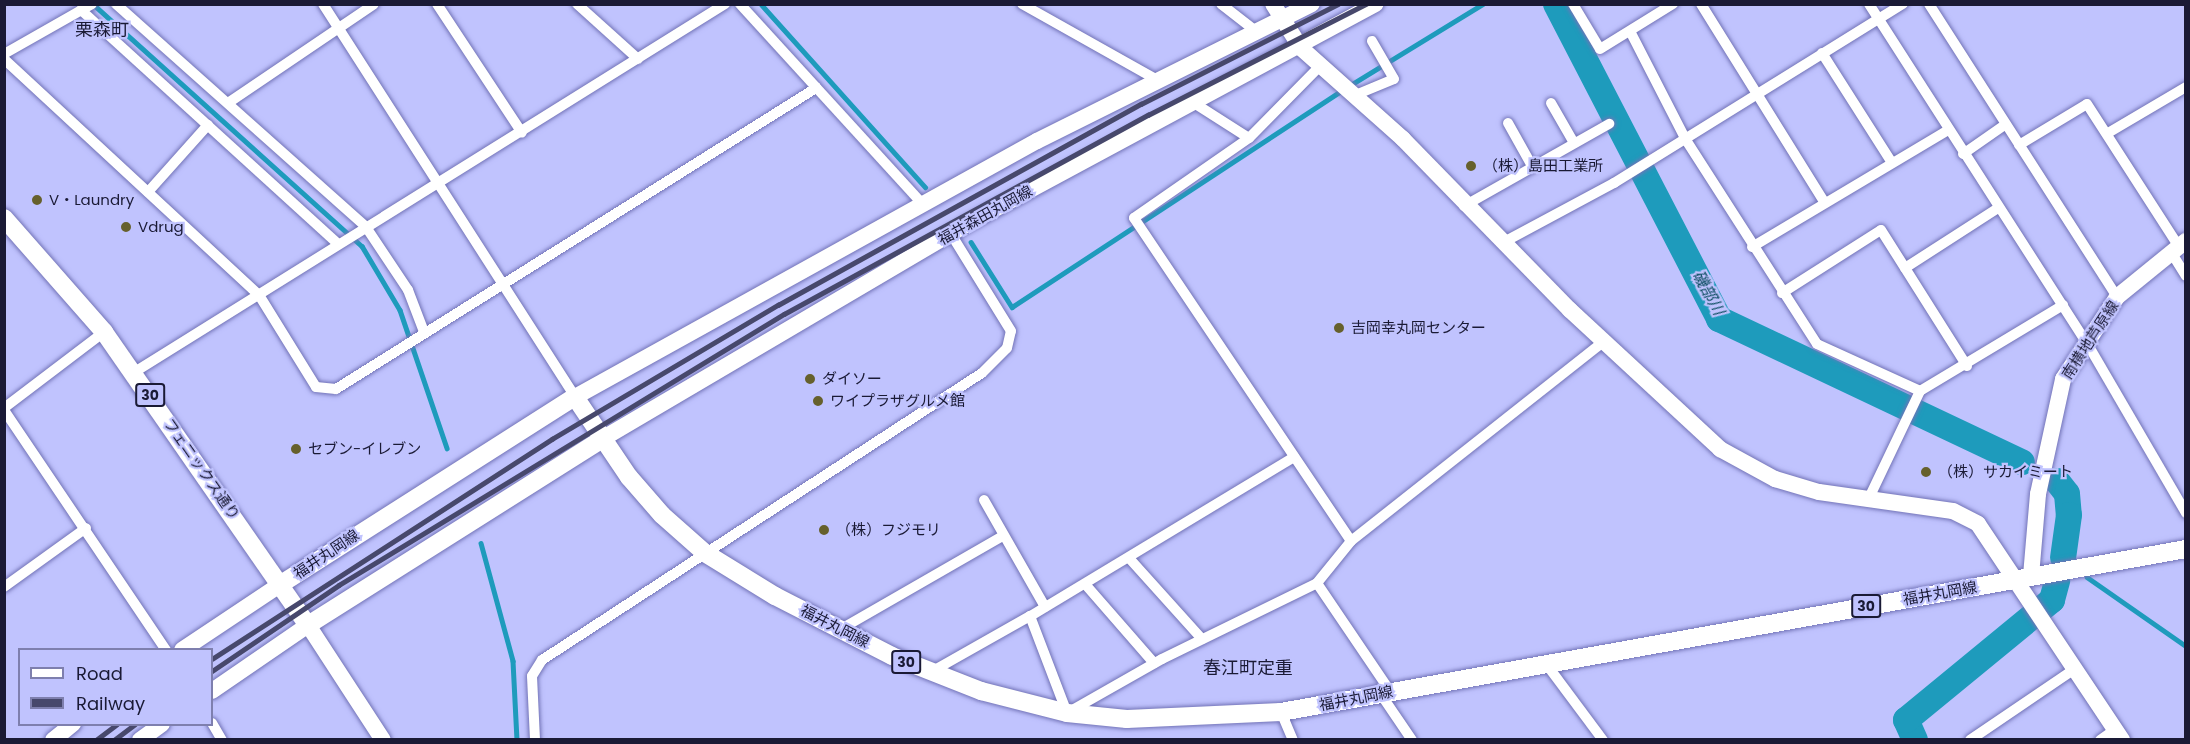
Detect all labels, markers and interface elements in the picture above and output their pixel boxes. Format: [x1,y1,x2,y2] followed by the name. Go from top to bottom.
[75,19,129,41] district label: 栗森町
[1483,157,1603,175] place label: （株）島田工業所
[1464,159,1478,173] marker: （株）島田工業所
[935,182,1035,248] street label: 福井森田丸岡線
[49,191,134,209] place label: V・Laundry
[30,193,44,207] marker: V・Laundry
[138,218,184,236] place label: Vdrug
[119,220,133,234] marker: Vdrug
[1688,267,1728,319] water label: 磯部川
[2058,297,2122,383] street label: 南横地芦原線
[1351,319,1486,337] place label: 吉岡幸丸岡センター
[1332,321,1346,335] marker: 吉岡幸丸岡センター
[822,370,882,388] place label: ダイソー
[803,372,817,386] marker: ダイソー
[135,384,165,406] road number: 30
[830,392,965,410] place label: ワイプラザグルメ館
[811,394,825,408] marker: ワイプラザグルメ館
[160,415,244,523] street label: フェニックス通り
[308,440,421,458] place label: セブン-イレブン
[289,442,303,456] marker: セブン-イレブン
[1938,463,2073,481] place label: （株）サカイミート
[1919,465,1933,479] marker: （株）サカイミート
[836,521,941,539] place label: （株）フジモリ
[817,523,831,537] marker: （株）フジモリ
[290,526,362,582] street label: 福井丸岡線
[1902,578,1978,608] street label: 福井丸岡線
[1851,595,1881,617] road number: 30
[798,601,872,651] street label: 福井丸岡線
[18,648,213,726] legend
[891,651,921,673] road number: 30
[1203,657,1293,679] district label: 春江町定重
[76,661,123,686] text: Road
[1317,682,1395,714] street label: 福井丸岡線
[76,691,145,716] text: Railway

